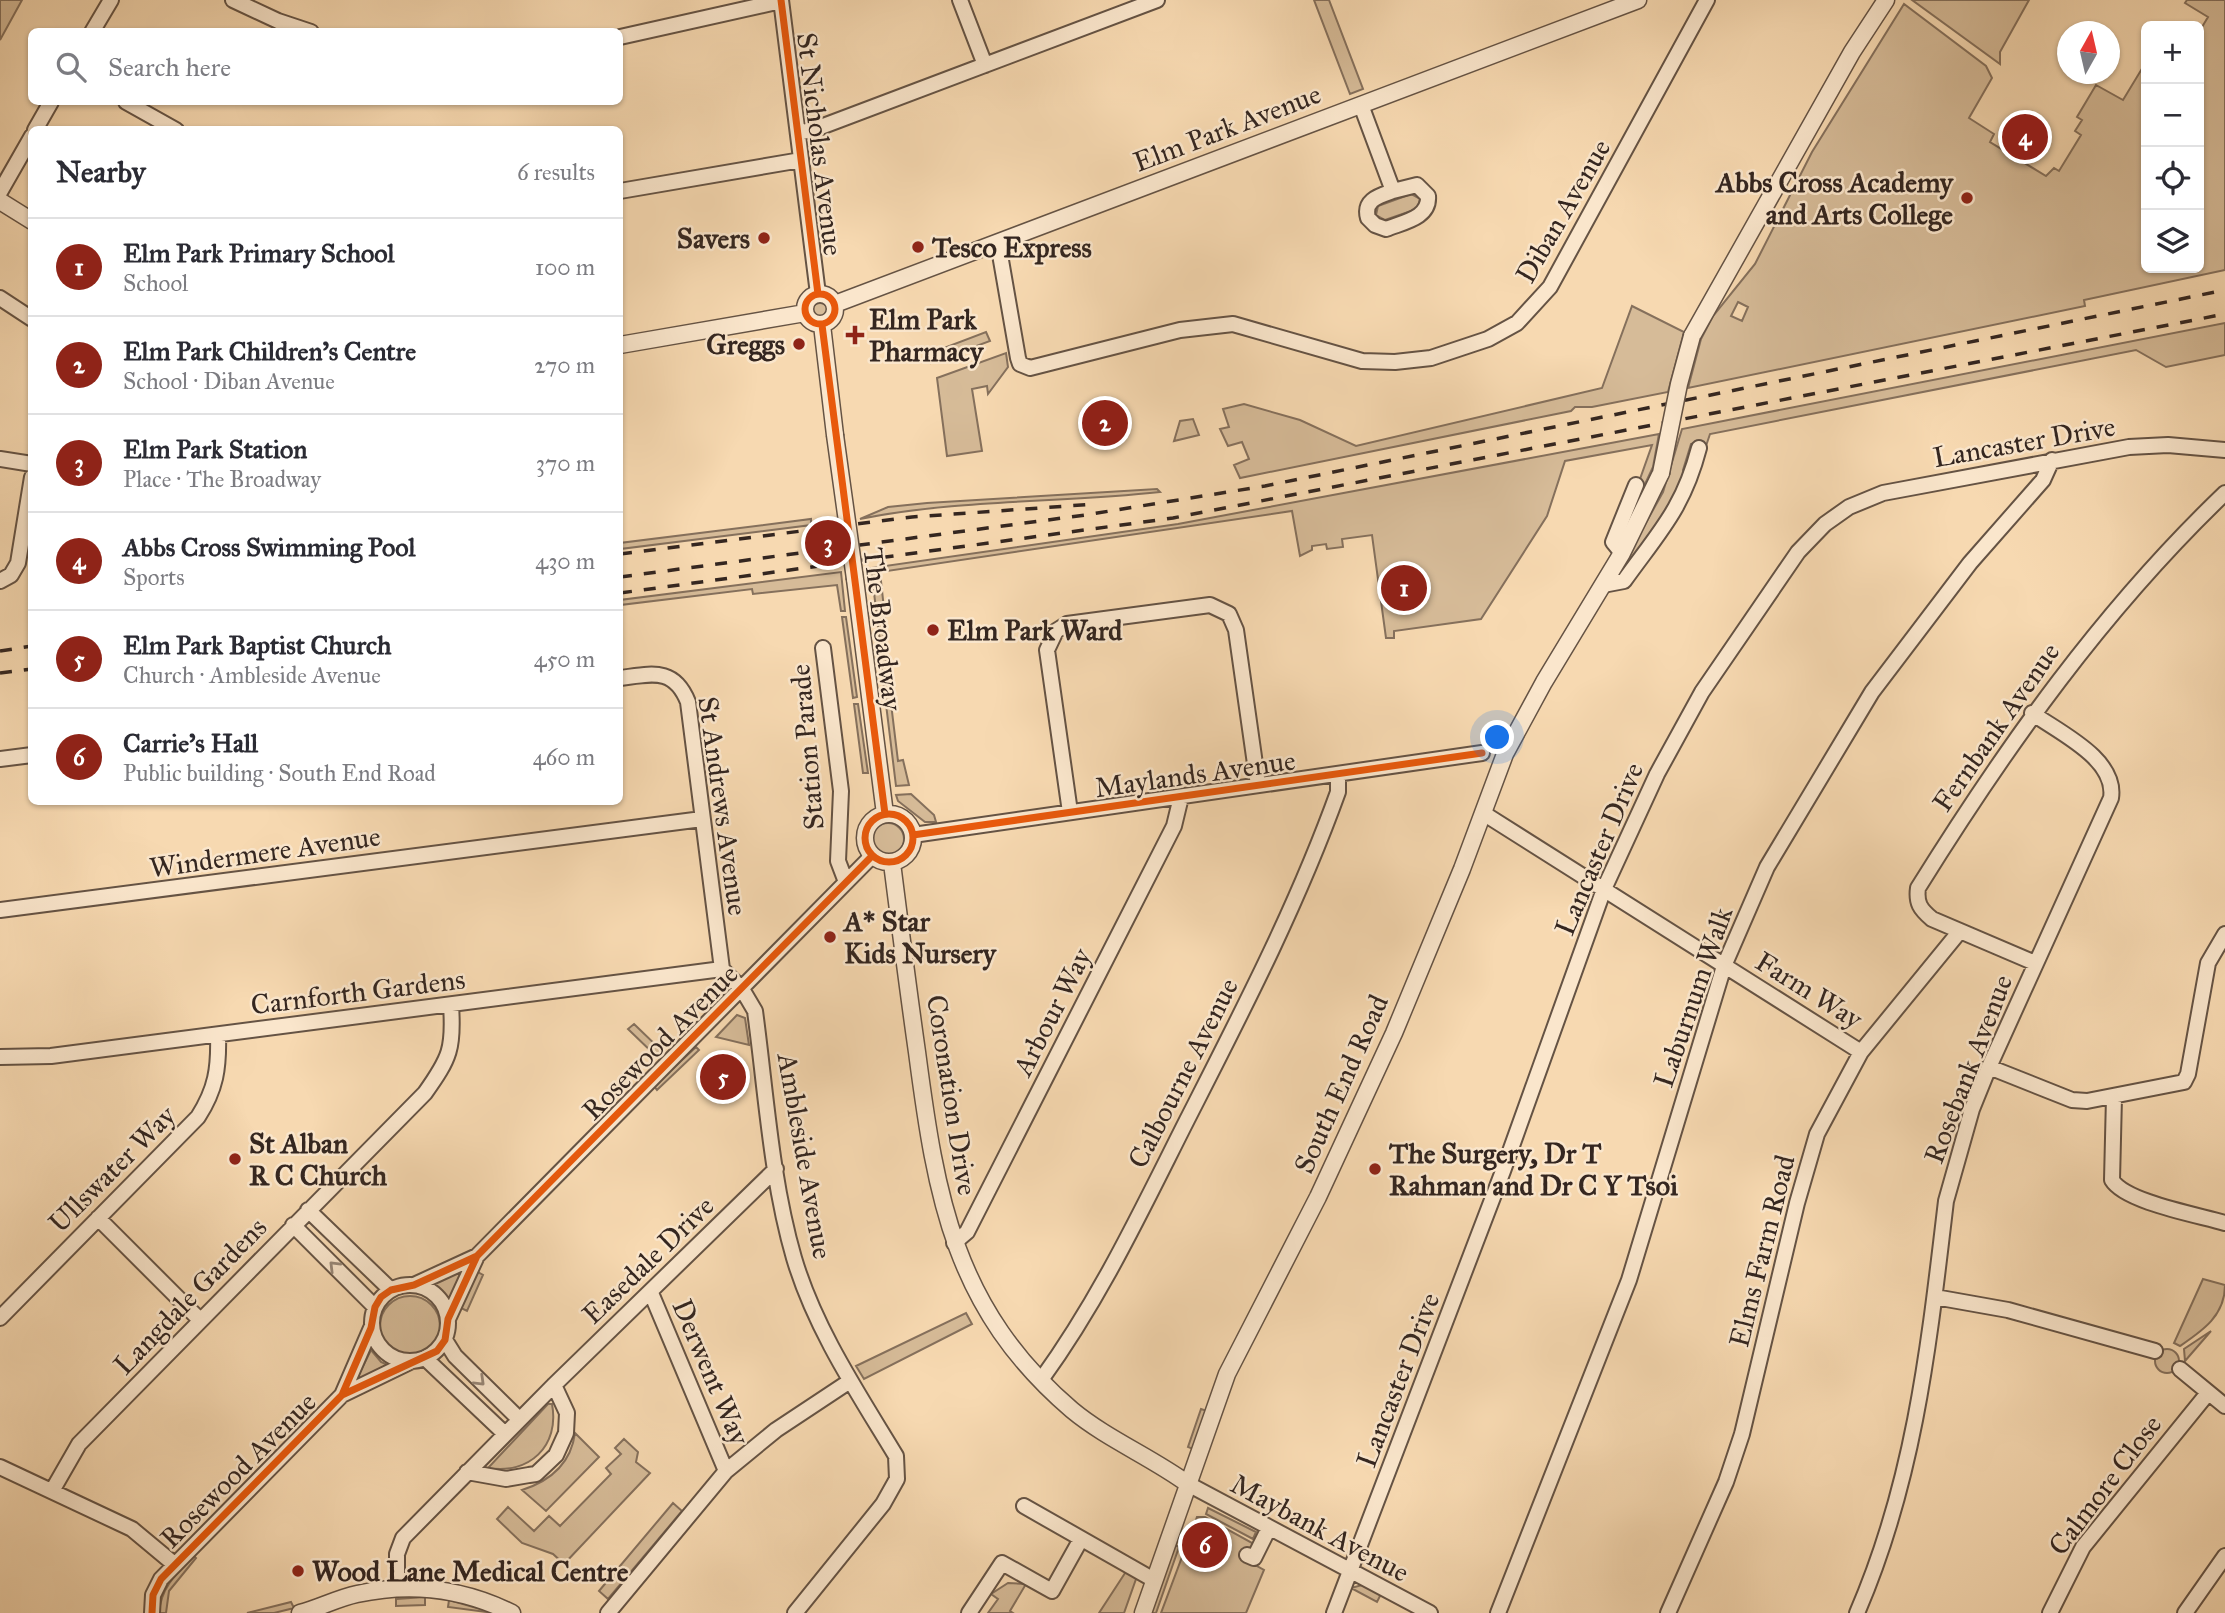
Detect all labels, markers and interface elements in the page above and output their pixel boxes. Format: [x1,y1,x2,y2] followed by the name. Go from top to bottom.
[2057,21,2120,84] north arrow
[2141,21,2204,273] map controls
[2141,21,2204,84] button: +
[28,28,623,105] search box
[789,30,851,258] street label: St Nicholas Avenue
[52,48,90,86] icon: search
[108,51,231,83] text: Search here
[1128,76,1326,180] street label: Elm Park Avenue
[2141,84,2204,147] button: −
[2002,111,2048,163] pin: 4
[1508,133,1618,289] street label: Diban Avenue
[2141,147,2204,210] button: locate
[56,154,146,190] text: Nearby
[517,158,595,186] text: 6 results
[1714,165,1954,232] place label: Abbs Cross Academy and Arts College
[1959,190,1975,206] marker: Abbs Cross Academy and Arts College
[2141,210,2204,273] button: layers
[677,221,750,256] place label: Savers
[756,230,772,246] marker: Savers
[932,230,1092,265] place label: Tesco Express
[123,237,395,269] text: Elm Park Primary School
[910,239,926,255] marker: Tesco Express
[74,253,84,281] text: 1
[535,253,595,281] text: 100 m
[123,269,188,297] text: School
[869,302,984,369] place label: Elm Park Pharmacy
[706,327,785,362] place label: Greggs
[847,327,863,343] marker: Elm Park Pharmacy
[123,335,416,367] text: Elm Park Children's Centre
[791,336,807,352] marker: Greggs
[73,351,85,379] text: 2
[534,351,595,379] text: 270 m
[123,367,335,395] text: School · Diban Avenue
[1082,397,1128,449] pin: 2
[1930,409,2118,475] street label: Lancaster Drive
[123,433,307,465] text: Elm Park Station
[74,449,84,477] text: 3
[536,449,595,477] text: 370 m
[123,465,321,493] text: Place · The Broadway
[805,517,851,569] pin: 3
[123,531,415,563] text: Abbs Cross Swimming Pool
[856,545,910,713] street label: The Broadway
[73,547,85,575] text: 4
[535,547,595,575] text: 430 m
[1381,562,1427,614] pin: 1
[123,563,185,591] text: Sports
[947,613,1123,648] place label: Elm Park Ward
[925,622,941,638] marker: Elm Park Ward
[123,629,391,661] text: Elm Park Baptist Church
[1925,636,2067,818] street label: Fernbank Avenue
[74,645,84,673] text: 5
[534,645,595,673] text: 450 m
[123,661,381,689] text: Church · Ambleside Avenue
[782,663,832,831] street label: Station Parade
[690,694,756,918] street label: St Andrews Avenue
[1480,720,1514,754] your location
[123,727,258,759] text: Carrie's Hall
[73,743,85,771] text: 6
[533,743,595,771] text: 460 m
[1092,743,1298,805] street label: Maylands Avenue
[1547,757,1651,941] street label: Lancaster Drive
[123,759,436,787] text: Public building · South End Road
[147,818,383,886] street label: Windermere Avenue
[1646,902,1740,1092] street label: Laburnum Walk
[842,904,997,971] place label: A* Star Kids Nursery
[822,929,838,945] marker: A* Star Kids Nursery
[1005,942,1099,1083] street label: Arbour Way
[1749,944,1870,1037] street label: Farm Way
[575,957,745,1127] street label: Rosewood Avenue
[249,961,467,1023] street label: Carnforth Gardens
[1916,970,2020,1168] street label: Rosebank Avenue
[1120,972,1246,1174] street label: Calbourne Avenue
[1286,989,1396,1179] street label: South End Road
[919,992,985,1198] street label: Coronation Drive
[769,1049,840,1262] street label: Ambleside Avenue
[700,1051,746,1103] pin: 5
[41,1097,184,1240] street label: Ullswater Way
[249,1126,387,1193] place label: St Alban R C Church
[1389,1136,1678,1203] place label: The Surgery, Dr T Rahman and Dr C Y Tsoi
[227,1151,243,1167] marker: St Alban R C Church
[1721,1151,1803,1351] street label: Elms Farm Road
[1367,1161,1383,1177] marker: The Surgery, Dr T Rahman and Dr C Y Tsoi
[575,1189,721,1331] street label: Easedale Drive
[106,1210,274,1382] street label: Langdale Gardens
[329,1262,342,1275] one-way arrow
[1349,1288,1447,1472] street label: Lancaster Drive
[665,1294,758,1451] street label: Derwent Way
[472,1372,485,1385] one-way arrow
[153,1385,323,1555] street label: Rosewood Avenue
[2041,1408,2169,1562] street label: Calmore Close
[1225,1466,1415,1590] street label: Maybank Avenue
[1182,1519,1228,1571] pin: 6
[312,1554,629,1589] place label: Wood Lane Medical Centre
[290,1563,306,1579] marker: Wood Lane Medical Centre

